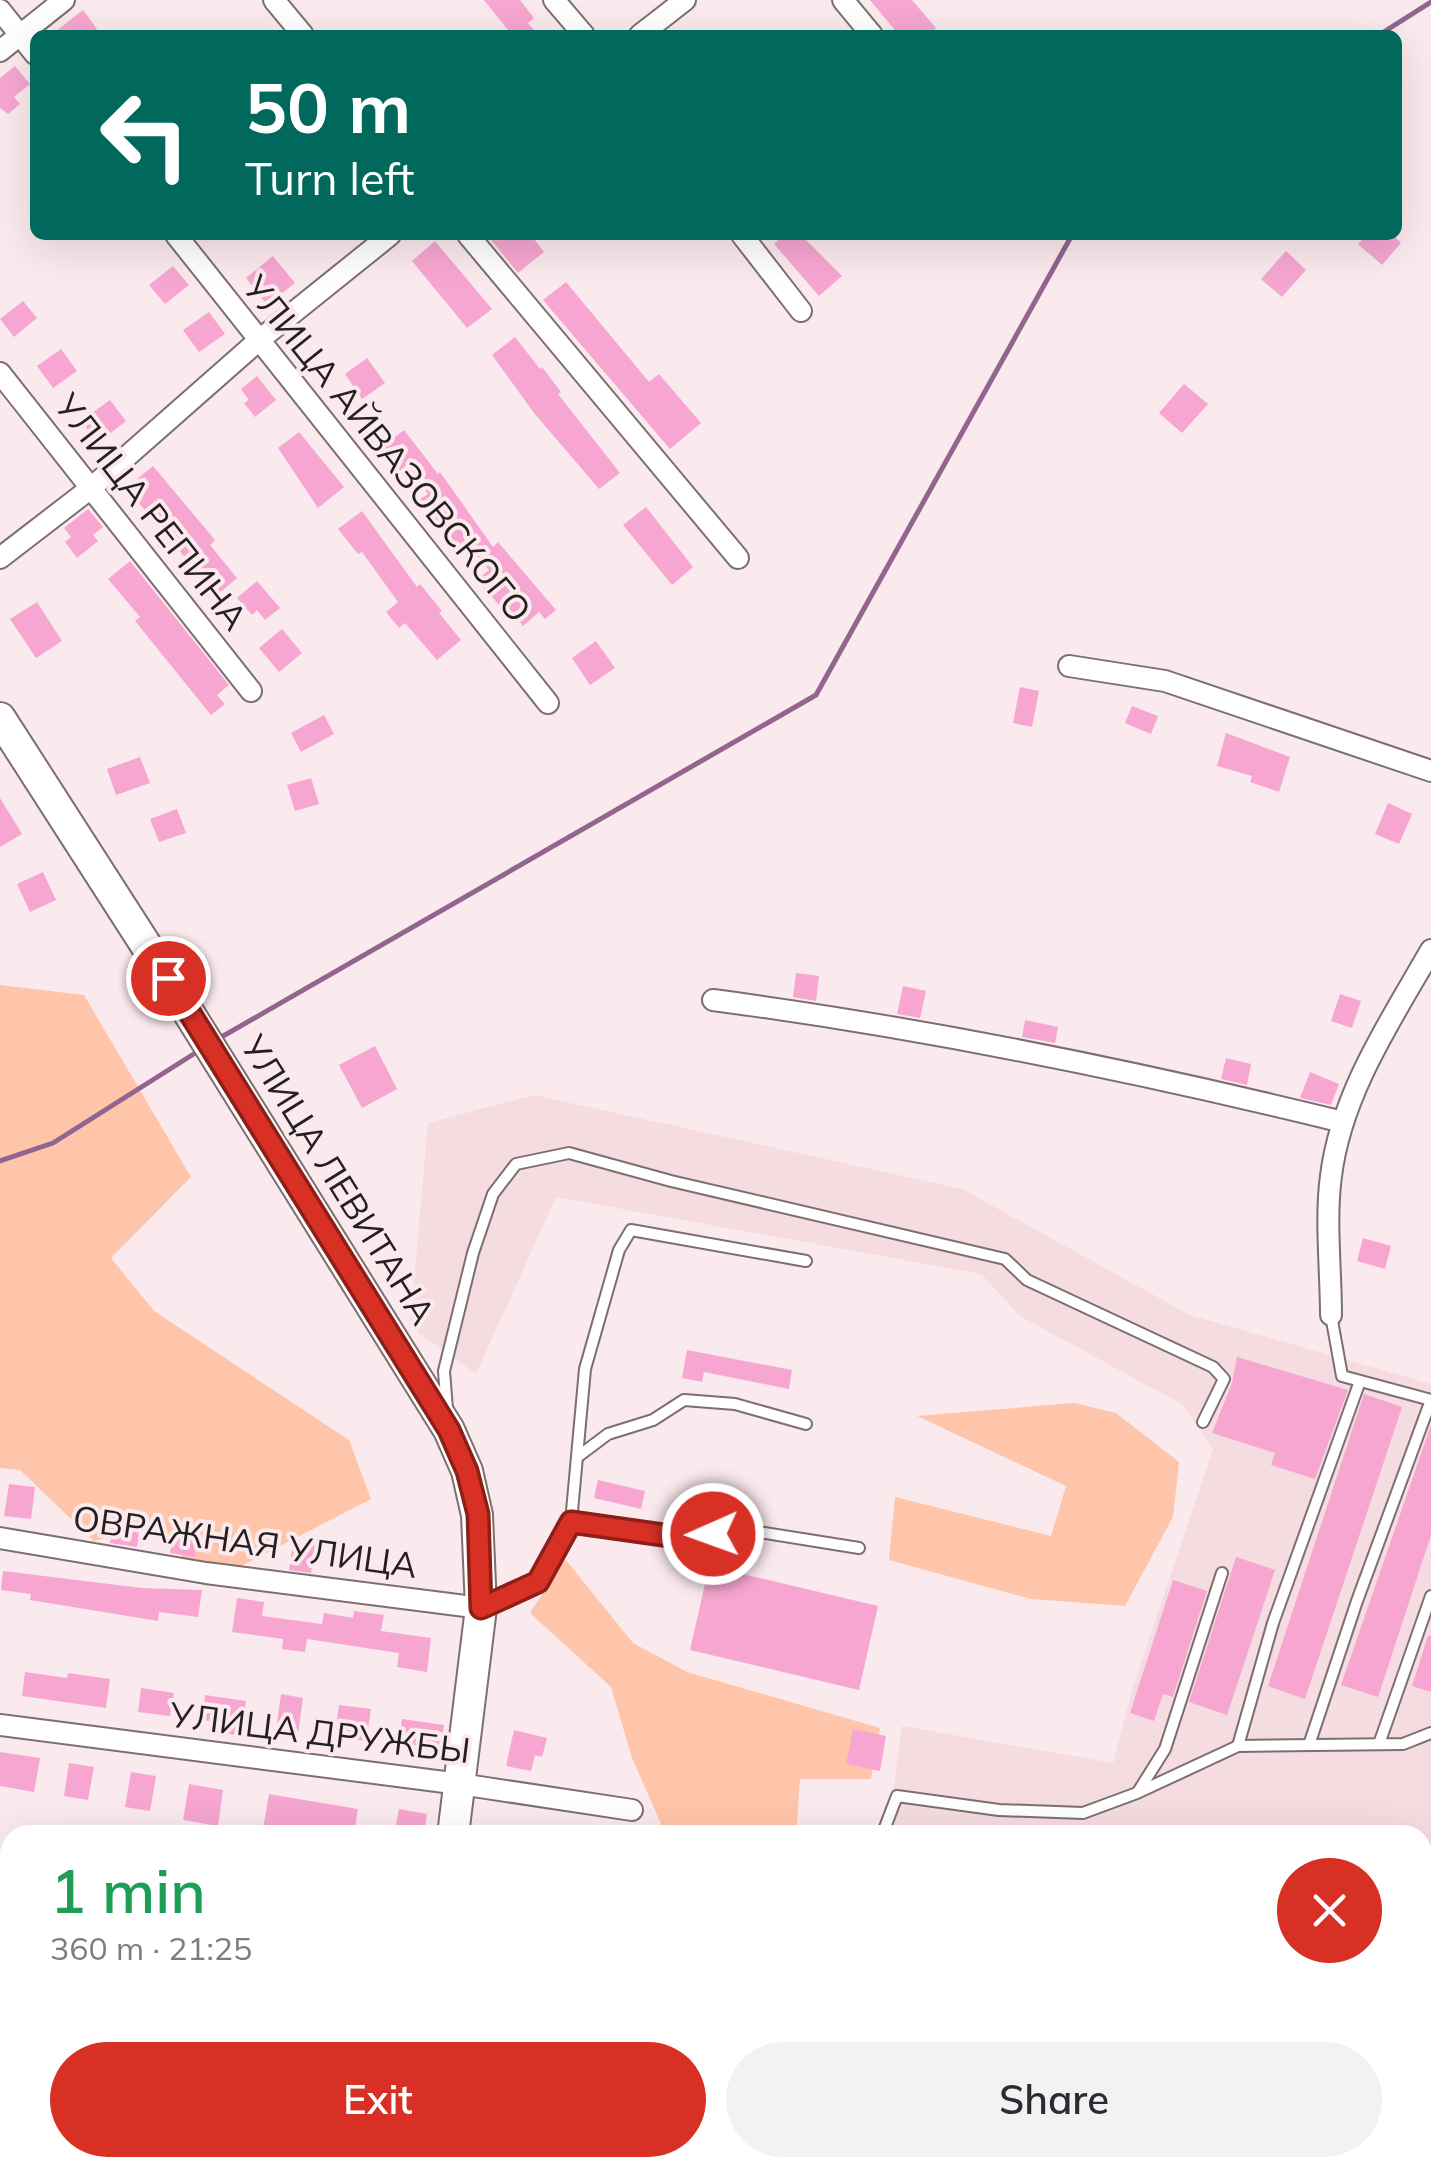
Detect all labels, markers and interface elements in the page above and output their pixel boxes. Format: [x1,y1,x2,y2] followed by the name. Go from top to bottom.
[245,63,411,151] text: 50 m
[80,70,210,200] icon: left
[245,150,414,206] text: Turn left
[234,265,541,631] street label: УЛИЦА АЙВАЗОВСКОГО
[45,384,258,639] street label: УЛИЦА РЕПИНА
[126,936,211,1021] pin
[141,951,196,1006] icon: arrive
[231,1026,446,1332] street label: УЛИЦА ЛЕВИТАНА
[661,1482,765,1586] position arrow
[70,1495,420,1587] street label: ОВРАЖНАЯ УЛИЦА
[166,1692,473,1772] street label: УЛИЦА ДРУЖБЫ
[50,1853,206,1928] text: 1 min
[1277,1858,1382,1963] button: close
[50,1928,252,1968] text: 360 m · 21:25
[50,2042,706,2157] button: Exit
[726,2042,1382,2157] button: Share

